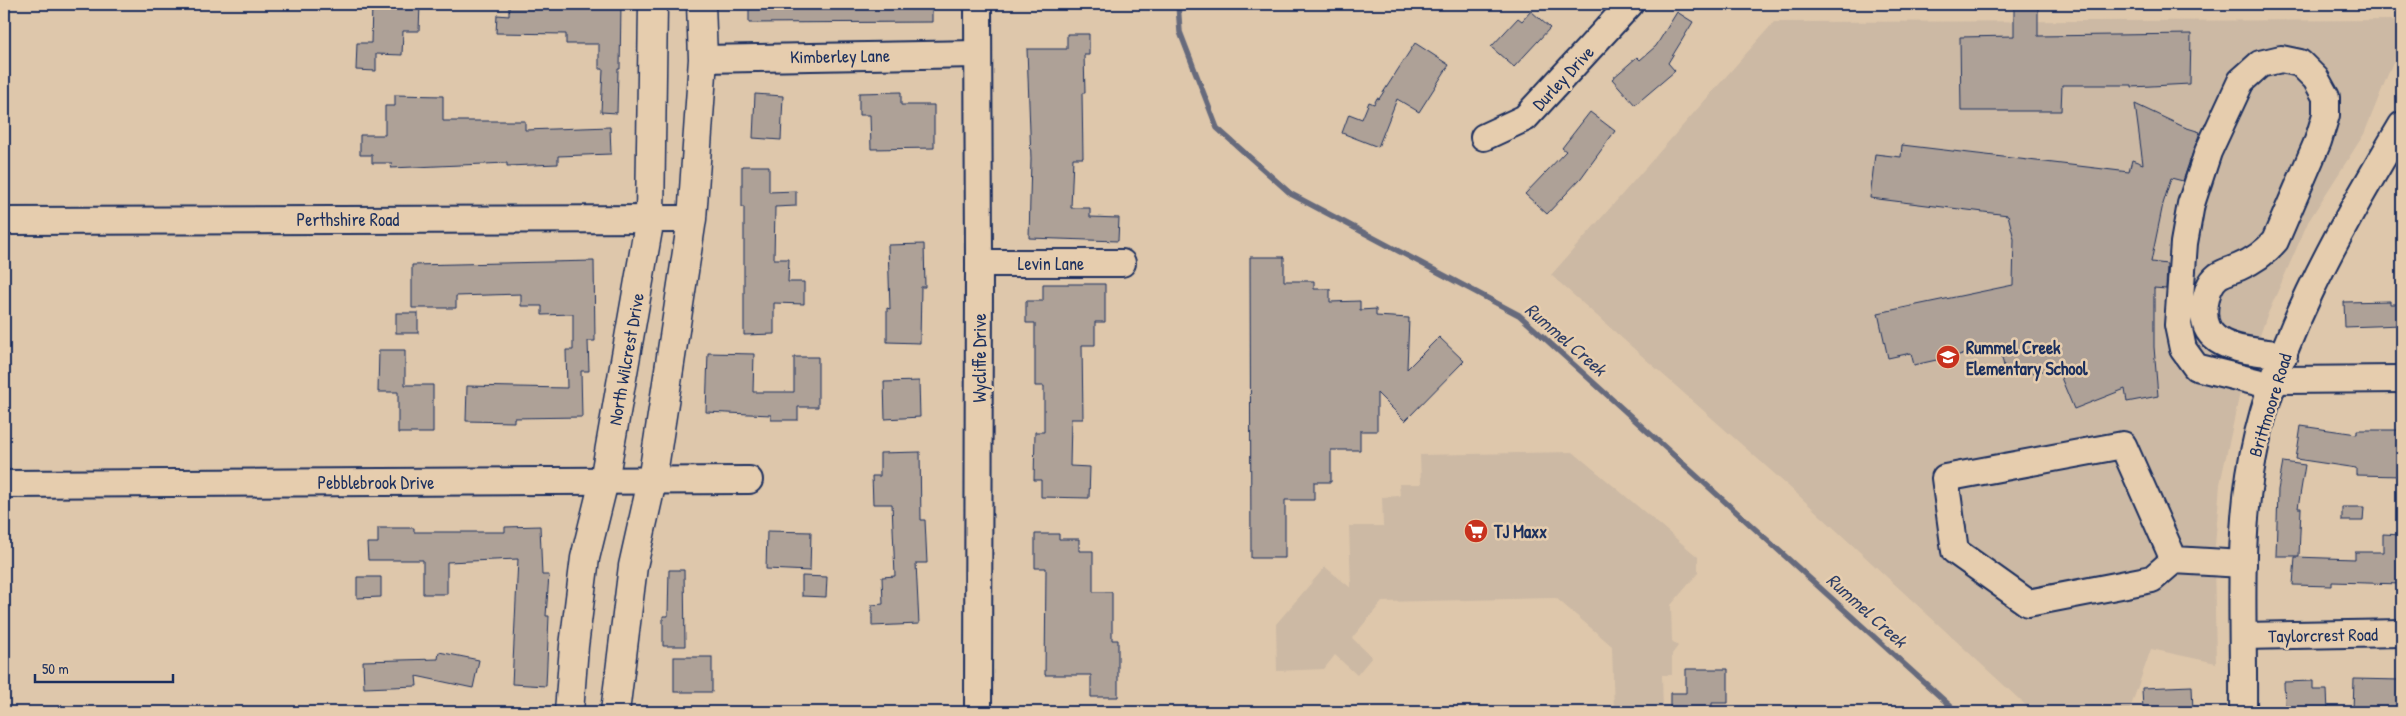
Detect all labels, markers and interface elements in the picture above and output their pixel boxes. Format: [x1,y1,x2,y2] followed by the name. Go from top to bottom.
[1526,40,1600,116] street label: Durley Drive
[790,43,890,69] street label: Kimberley Lane
[297,207,399,232] street label: Perthshire Road
[1018,251,1084,276] street label: Levin Lane
[602,291,650,427] street label: North Wilcrest Drive
[1520,296,1614,383] water label: Rummel Creek
[967,313,992,403] street label: Wycliffe Drive
[1966,335,2089,382] place label: Rummel Creek Elementary School
[1935,344,1961,370] school or university icon: Rummel Creek Elementary School
[2242,350,2298,460] street label: Brittmoore Road
[318,470,434,495] street label: Pebblebrook Drive
[1463,518,1489,544] supermarket icon: TJ Maxx
[1493,519,1547,544] place label: TJ Maxx
[1821,567,1914,654] water label: Rummel Creek
[2268,622,2378,648] street label: Taylorcrest Road
[35,651,172,683] scale bar
[42,658,69,679] text: 50 m

